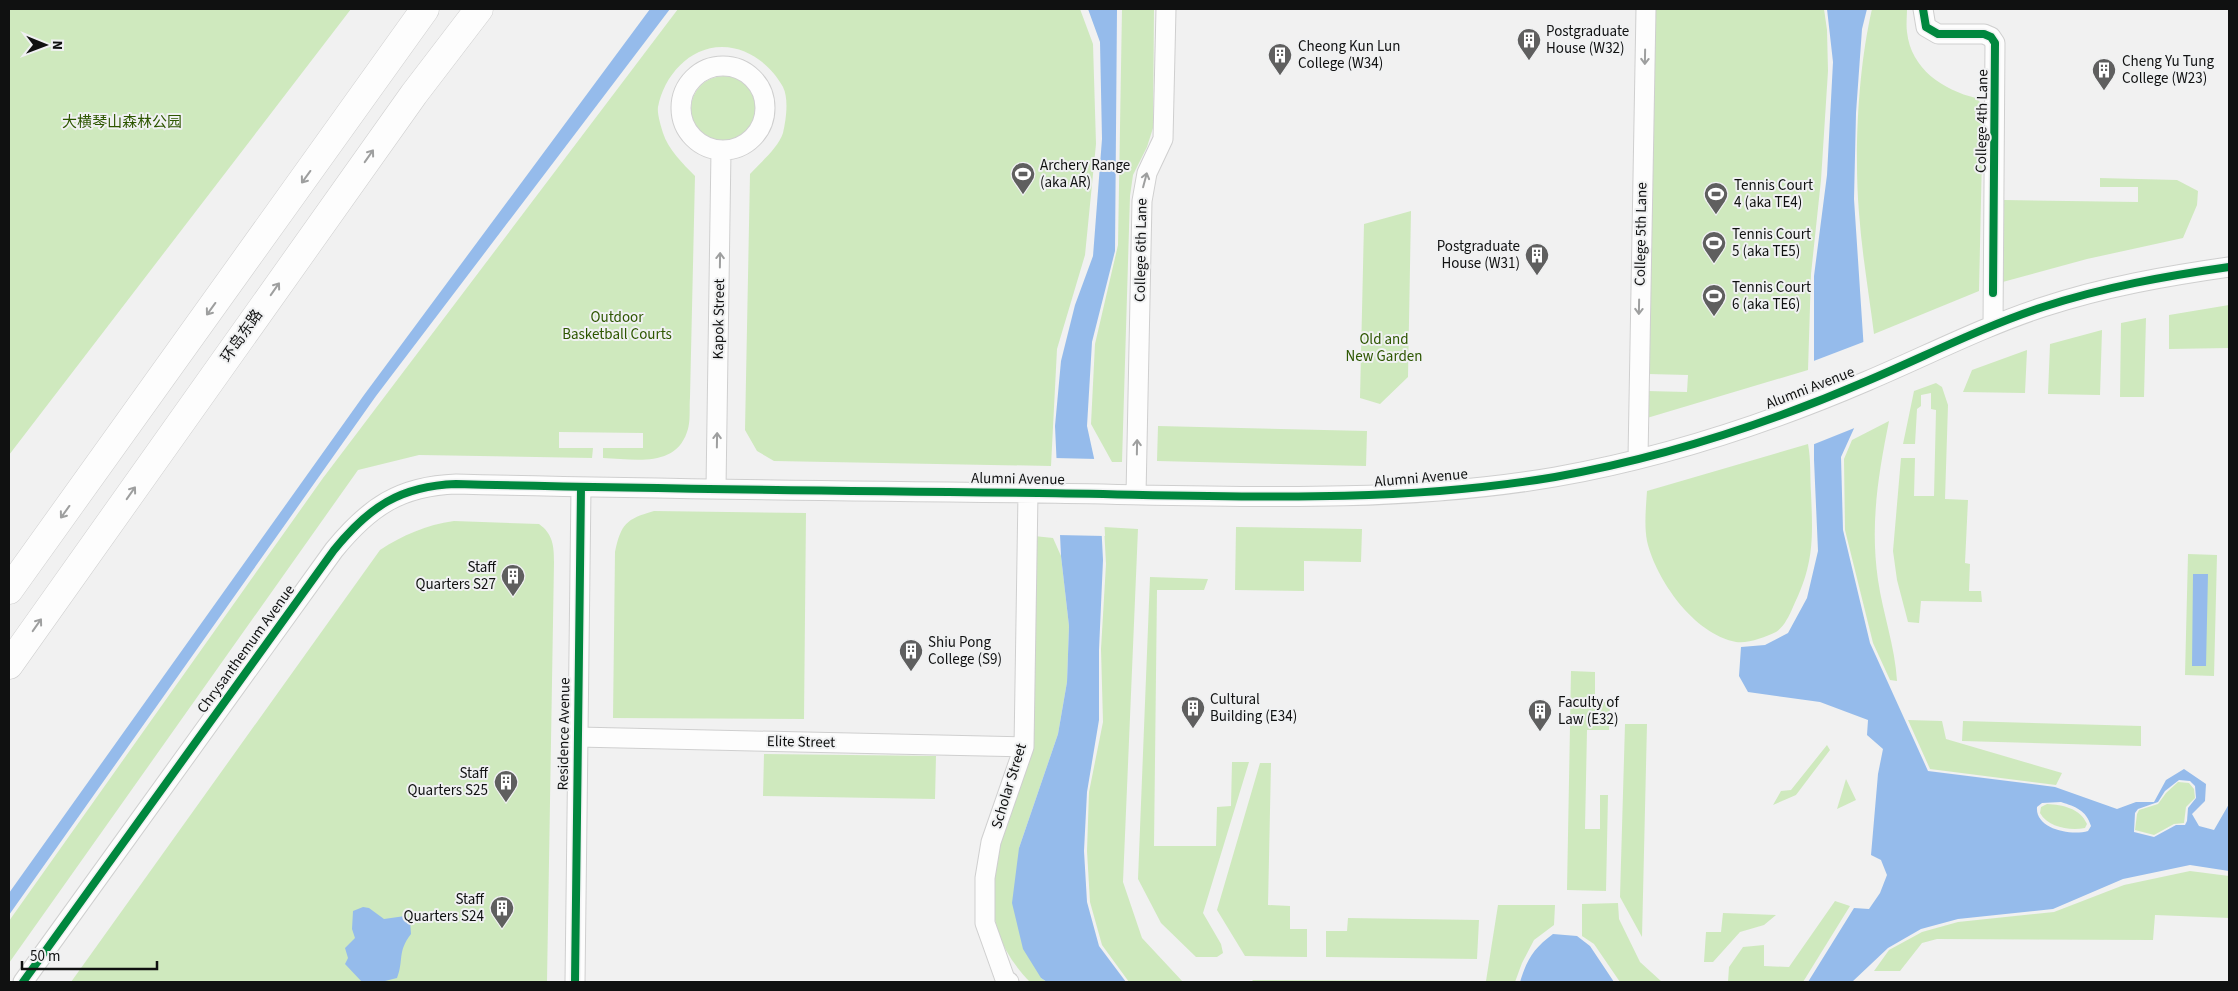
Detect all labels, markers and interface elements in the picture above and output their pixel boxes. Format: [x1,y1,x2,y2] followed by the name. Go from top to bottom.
[20,20,70,70] north arrow
[1546,21,1629,59] place label: Postgraduate House (W32)
[1516,27,1542,61] building icon: Postgraduate House (W32)
[1298,36,1400,74] place label: Cheong Kun Lun College (W34)
[47,40,67,50] text: N
[1267,42,1293,76] building icon: Cheong Kun Lun College (W34)
[1640,49,1650,65] one-way arrow
[2122,51,2214,89] place label: Cheng Yu Tung College (W23)
[2091,57,2117,91] building icon: Cheng Yu Tung College (W23)
[1971,69,1993,173] street label: College 4th Lane
[62,112,182,133] park label: 大横琴山森林公园
[364,149,374,163] one-way arrow
[1040,155,1130,193] place label: Archery Range (aka AR)
[1010,161,1036,195] sports icon: Archery Range (aka AR)
[300,170,311,183] one-way arrow
[1141,172,1151,188] one-way arrow
[1734,175,1813,213] place label: Tennis Court 4 (aka TE4)
[1703,181,1729,215] sports icon: Tennis Court 4 (aka TE4)
[1630,182,1652,286] street label: College 5th Lane
[1130,198,1152,302] street label: College 6th Lane
[1732,224,1811,262] place label: Tennis Court 5 (aka TE5)
[1701,230,1727,264] sports icon: Tennis Court 5 (aka TE5)
[1437,236,1520,274] place label: Postgraduate House (W31)
[1524,242,1550,276] building icon: Postgraduate House (W31)
[715,252,724,268] one-way arrow
[1732,277,1811,315] place label: Tennis Court 6 (aka TE6)
[708,278,730,360] street label: Kapok Street
[270,282,280,296] one-way arrow
[1701,283,1727,317] sports icon: Tennis Court 6 (aka TE6)
[1635,299,1644,315] one-way arrow
[206,302,216,316] one-way arrow
[216,305,268,367] street label: 环岛东路
[562,307,672,345] park label: Outdoor Basketball Courts
[1346,329,1422,367] park label: Old and New Garden
[1762,361,1858,415] street label: Alumni Avenue
[712,432,722,448] one-way arrow
[1132,439,1142,455] one-way arrow
[1373,463,1469,493] street label: Alumni Avenue
[971,468,1065,490] street label: Alumni Avenue
[126,486,136,500] one-way arrow
[60,505,70,519] one-way arrow
[415,557,497,595] place label: Staff Quarters S27
[500,563,526,597] building icon: Staff Quarters S27
[192,580,300,718] street label: Chrysanthemum Avenue
[32,619,42,633] one-way arrow
[928,632,1002,670] place label: Shiu Pong College (S9)
[898,638,924,672] building icon: Shiu Pong College (S9)
[553,677,575,791] street label: Residence Avenue
[1210,689,1297,727] place label: Cultural Building (E34)
[1558,692,1619,730] place label: Faculty of Law (E32)
[1180,695,1206,729] building icon: Cultural Building (E34)
[1527,698,1553,732] building icon: Faculty of Law (E32)
[767,731,835,753] street label: Elite Street
[986,741,1032,831] street label: Scholar Street
[407,763,489,801] place label: Staff Quarters S25
[493,769,519,803] building icon: Staff Quarters S25
[403,889,485,927] place label: Staff Quarters S24
[489,895,515,929] building icon: Staff Quarters S24
[22,938,158,970] scale bar
[30,946,60,967] text: 50 m

